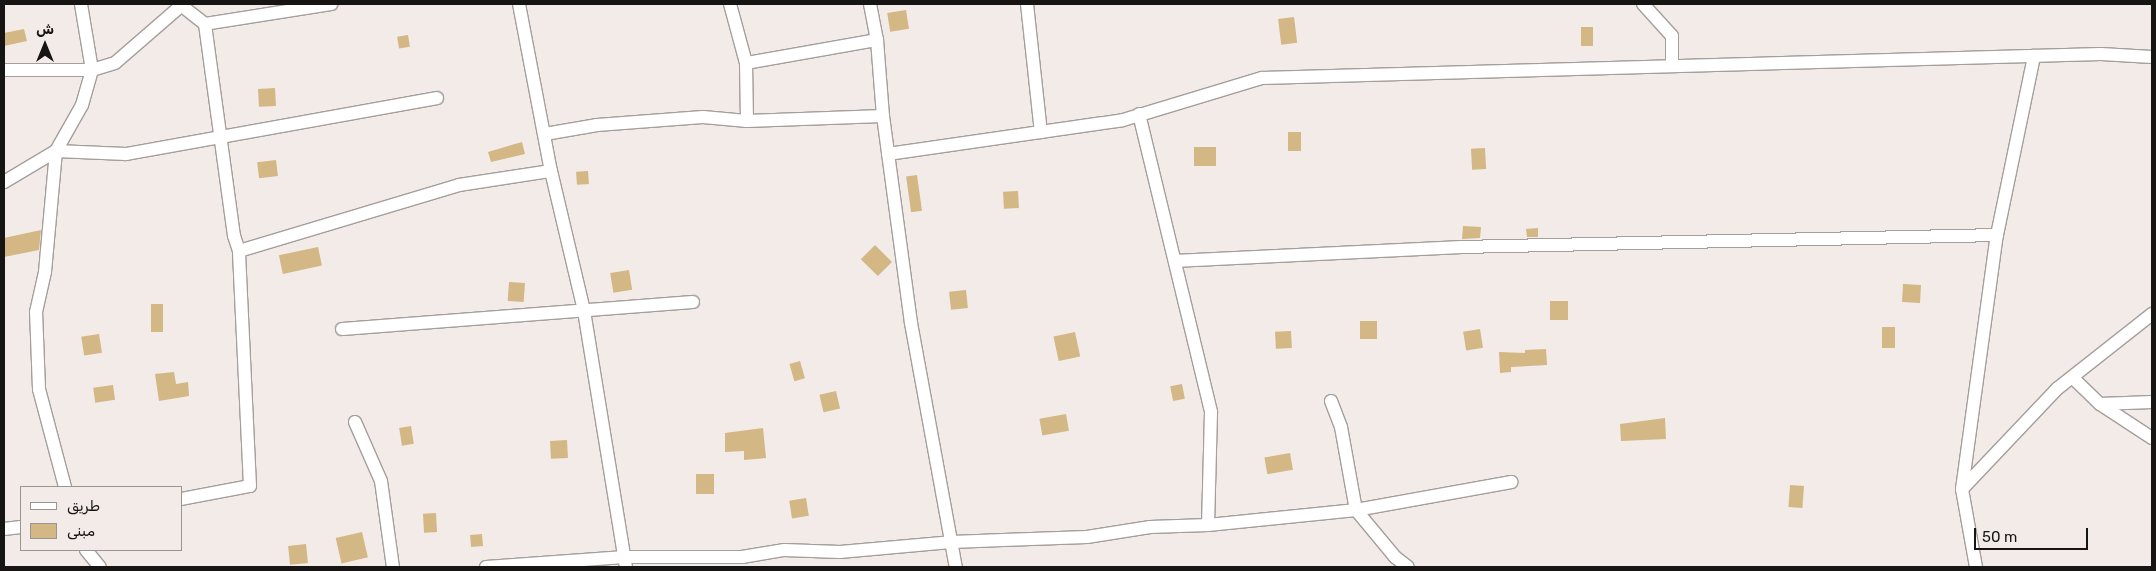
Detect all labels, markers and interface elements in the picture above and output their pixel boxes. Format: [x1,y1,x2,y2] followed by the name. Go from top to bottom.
[20,20,70,70] north arrow
[36,21,54,38] text: ش
[20,486,182,551] legend
[67,497,100,515] text: طريق
[1976,518,2090,550] scale bar
[67,522,95,540] text: مبنى
[1982,528,2017,546] text: 50 m

